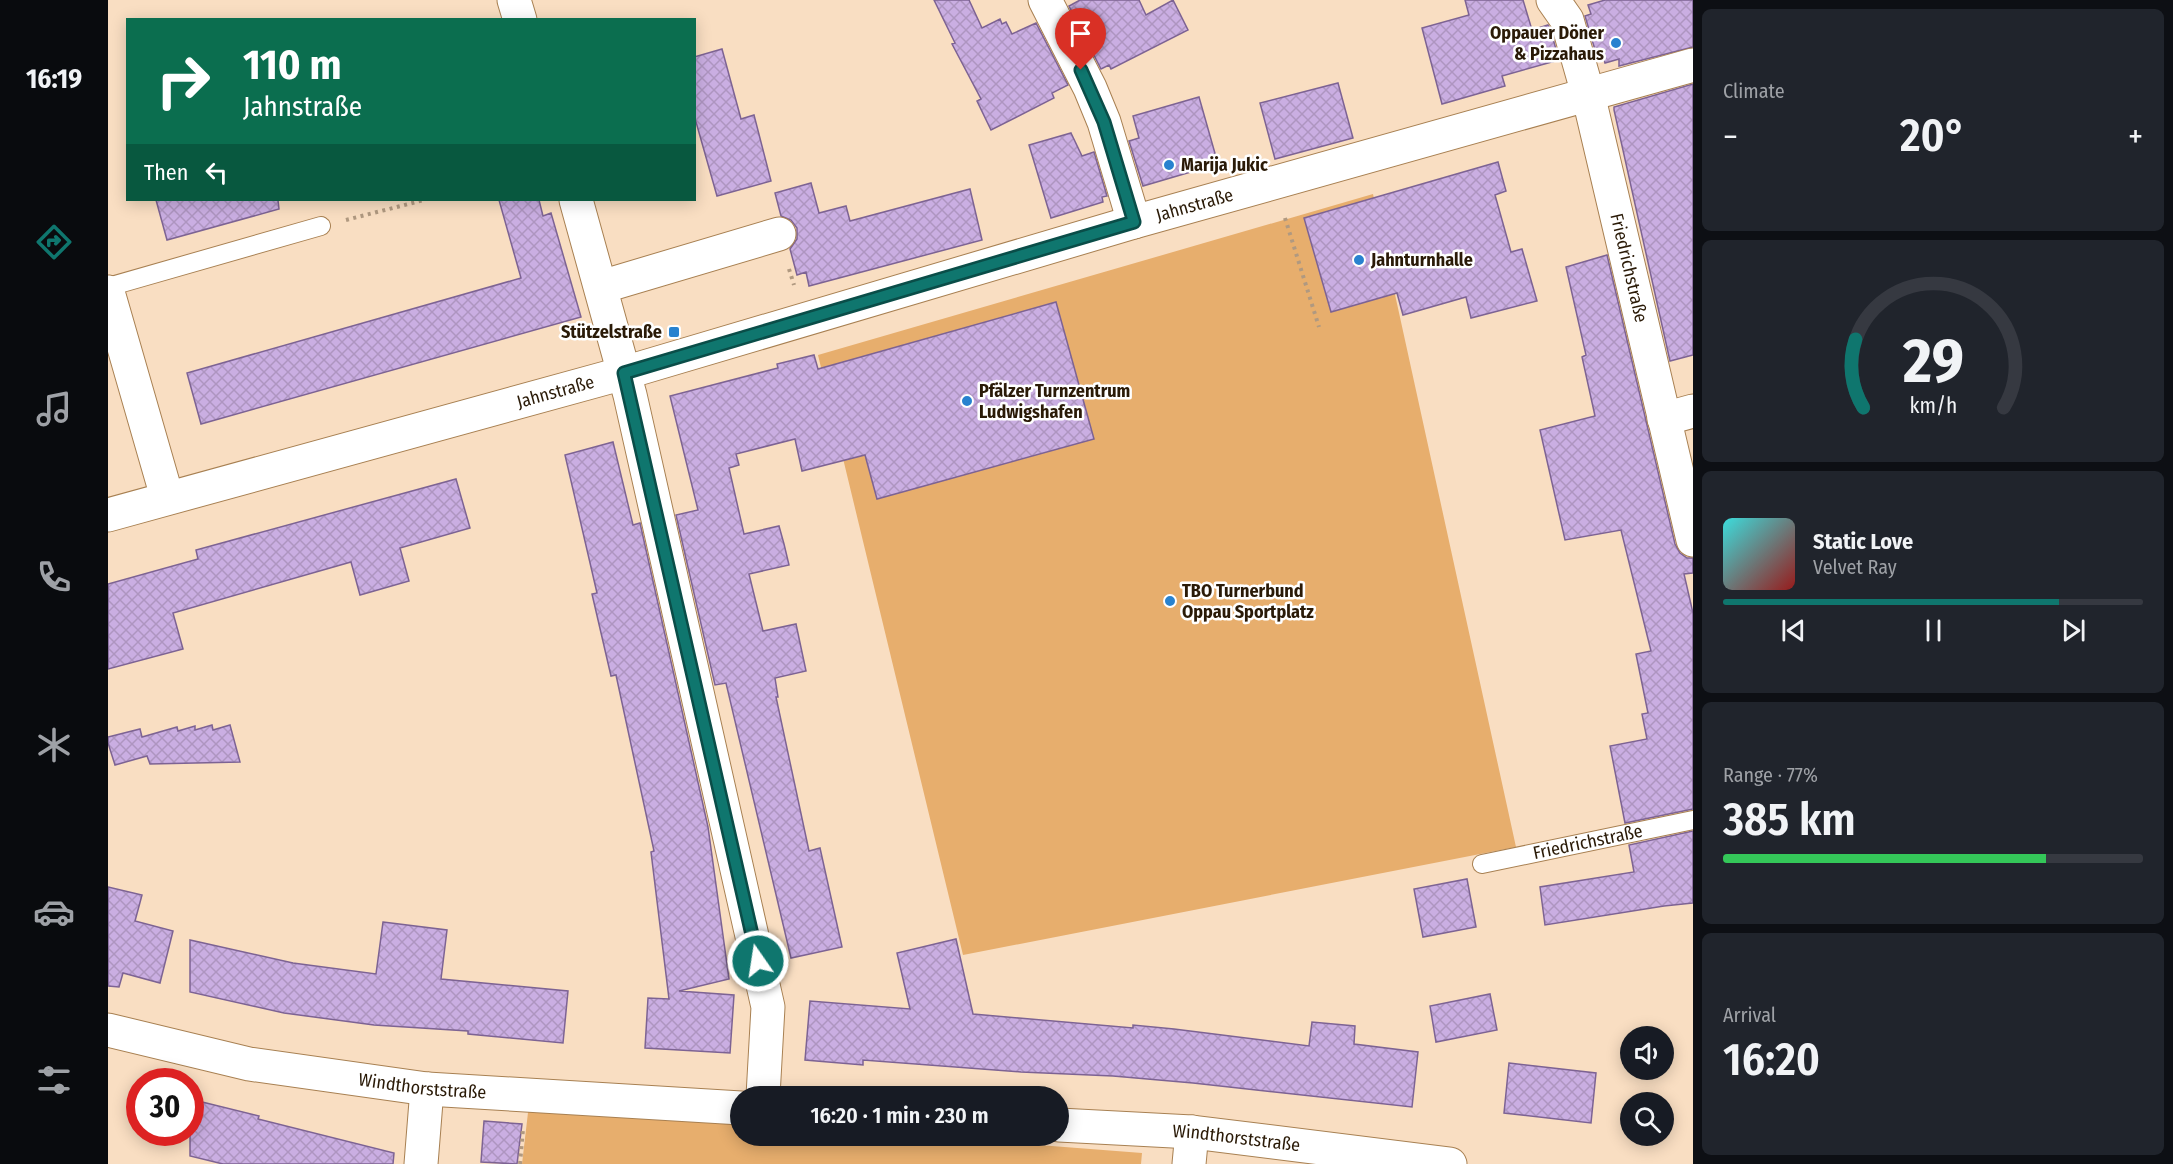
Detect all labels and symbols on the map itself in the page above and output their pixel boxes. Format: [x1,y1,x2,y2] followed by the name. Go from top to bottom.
[1055,8,1106,70] pin
[1490,22,1604,65] place label: Oppauer Döner & Pizzahaus
[1609,36,1623,50] marker: Oppauer Döner & Pizzahaus
[1181,154,1268,176] place label: Marija Jukic
[1162,158,1176,172] marker: Marija Jukic
[1153,184,1236,226] street label: Jahnstraße
[1605,211,1652,325] street label: Friedrichstraße
[1370,249,1473,271] place label: Jahnturnhalle
[1352,253,1366,267] marker: Jahnturnhalle
[561,321,662,343] place label: Stützelstraße
[667,325,681,339] marker: Stützelstraße
[514,371,597,413] street label: Jahnstraße
[979,380,1130,423] place label: Pfälzer Turnzentrum Ludwigshafen
[960,394,974,408] marker: Pfälzer Turnzentrum Ludwigshafen
[1182,580,1314,623] place label: TBO Turnerbund Oppau Sportplatz
[1163,594,1177,608] marker: TBO Turnerbund Oppau Sportplatz
[1531,820,1645,864] street label: Friedrichstraße
[726,929,790,993] position arrow
[126,1068,204,1146] speed limit sign: 30
[357,1069,487,1104] street label: Windthorststraße
[1172,1120,1302,1156] street label: Windthorststraße

